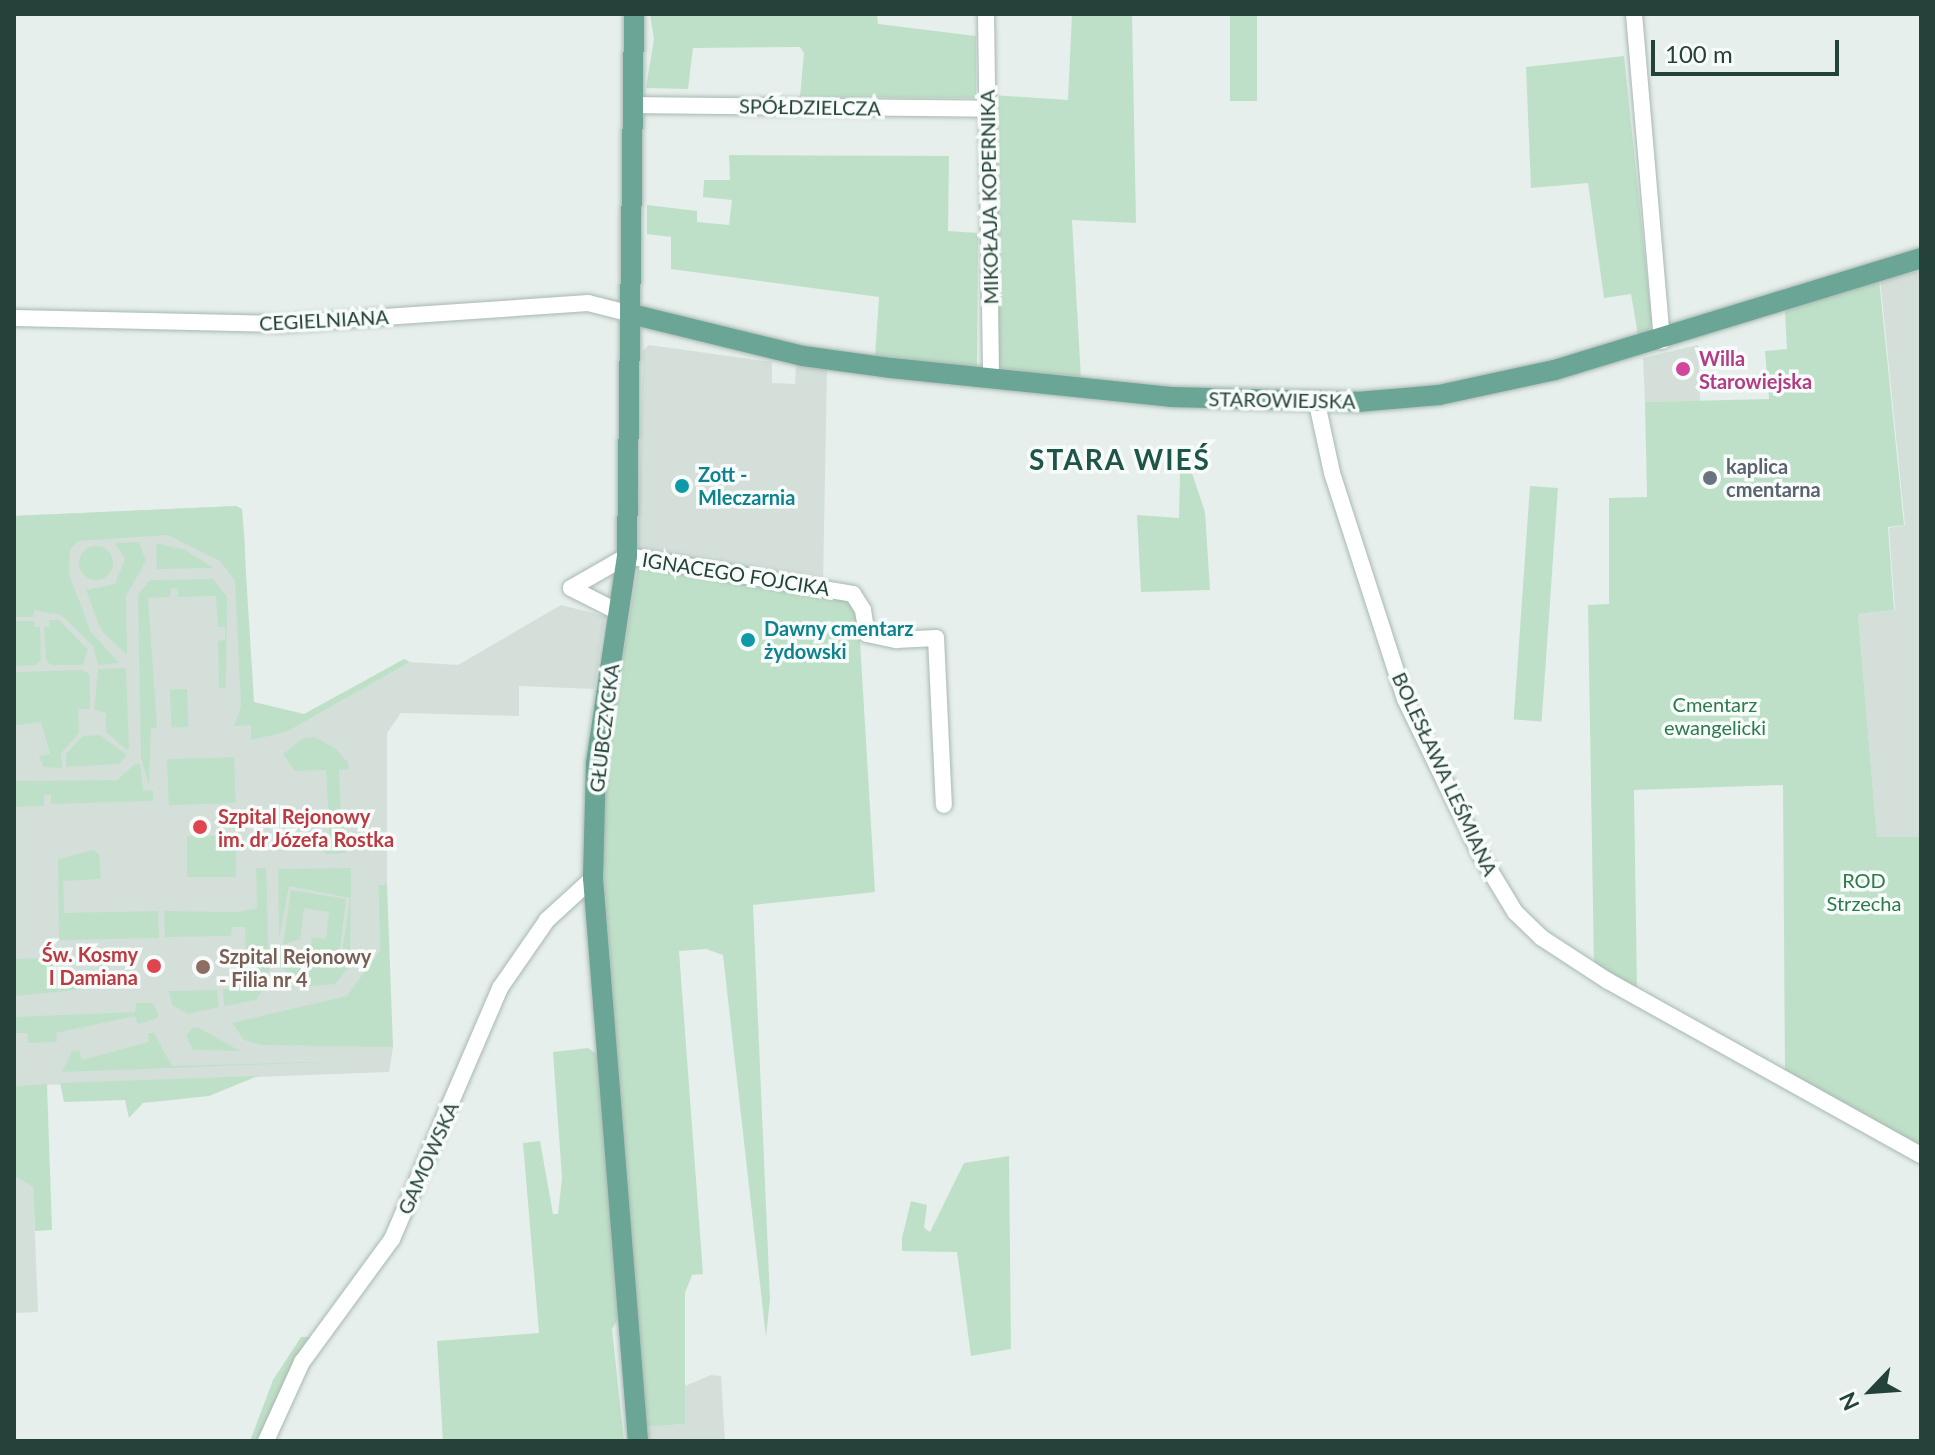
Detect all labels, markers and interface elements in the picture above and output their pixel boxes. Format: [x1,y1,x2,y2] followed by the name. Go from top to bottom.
[1655,24,1843,74] scale bar
[1665,39,1733,68] text: 100 m
[975,89,1003,305] street label: MIKOŁAJA KOPERNIKA
[739,94,881,120] street label: SPÓŁDZIELCZA
[259,305,389,335] street label: CEGIELNIANA
[1699,346,1812,393] place label: Willa Starowiejska
[1674,360,1692,378] marker: Willa Starowiejska
[1208,387,1356,413] street label: STAROWIEJSKA
[1028,442,1212,476] district label: STARA WIEŚ
[1726,454,1821,501] place label: kaplica cmentarna
[698,462,795,509] place label: Zott - Mleczarnia
[1701,469,1719,487] marker: kaplica cmentarna
[673,477,691,495] marker: Zott - Mleczarnia
[640,547,832,601] street label: IGNACEGO FOJCIKA
[764,616,914,663] place label: Dawny cmentarz żydowski
[739,631,757,649] marker: Dawny cmentarz żydowski
[584,662,624,794] street label: GŁUBCZYCKA
[1387,668,1503,880] street label: BOLESŁAWA LEŚMIANA
[1664,693,1766,740] park label: Cmentarz ewangelicki
[218,804,395,851] place label: Szpital Rejonowy im. dr Józefa Rostka
[189,816,211,838] marker: Szpital Rejonowy im. dr Józefa Rostka
[1827,869,1901,916] park label: ROD Strzecha
[42,942,138,989] place label: Św. Kosmy I Damiana
[219,944,371,991] place label: Szpital Rejonowy - Filia nr 4
[145,957,163,975] marker: Św. Kosmy I Damiana
[194,958,212,976] marker: Szpital Rejonowy - Filia nr 4
[393,1098,463,1218] street label: GAMOWSKA
[1831,1351,1911,1431] north arrow
[1833,1388,1865,1415] text: N

